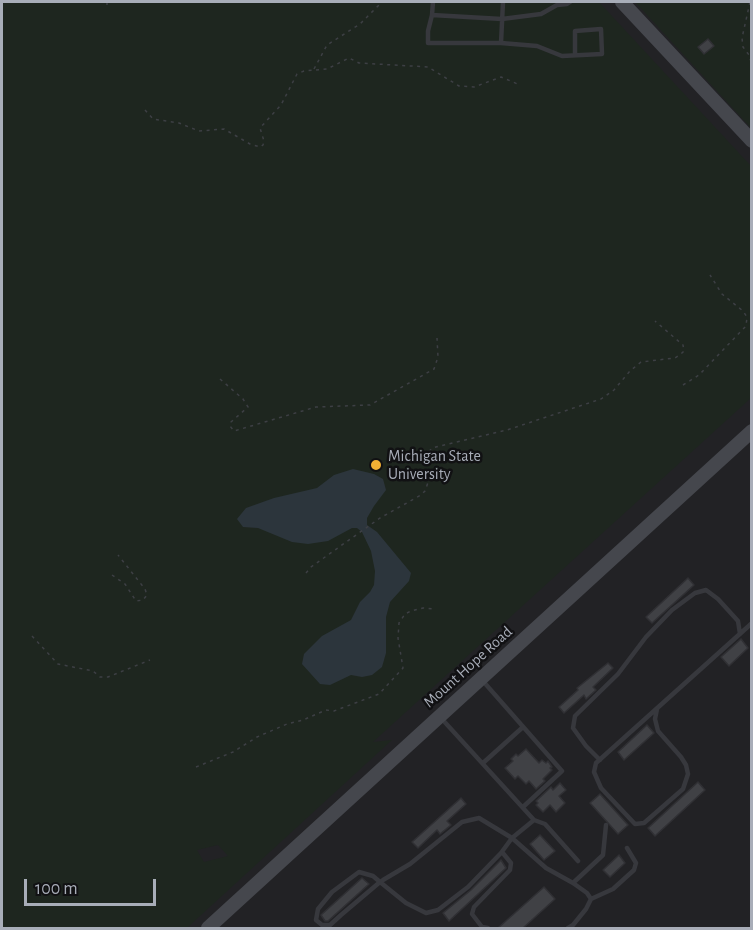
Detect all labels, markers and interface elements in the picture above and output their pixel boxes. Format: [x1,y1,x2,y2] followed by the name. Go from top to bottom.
[388,446,481,484] place label: Michigan State University
[369,458,383,472] marker: Michigan State University
[420,622,516,712] street label: Mount Hope Road
[27,867,159,905] scale bar
[35,880,78,898] text: 100 m

